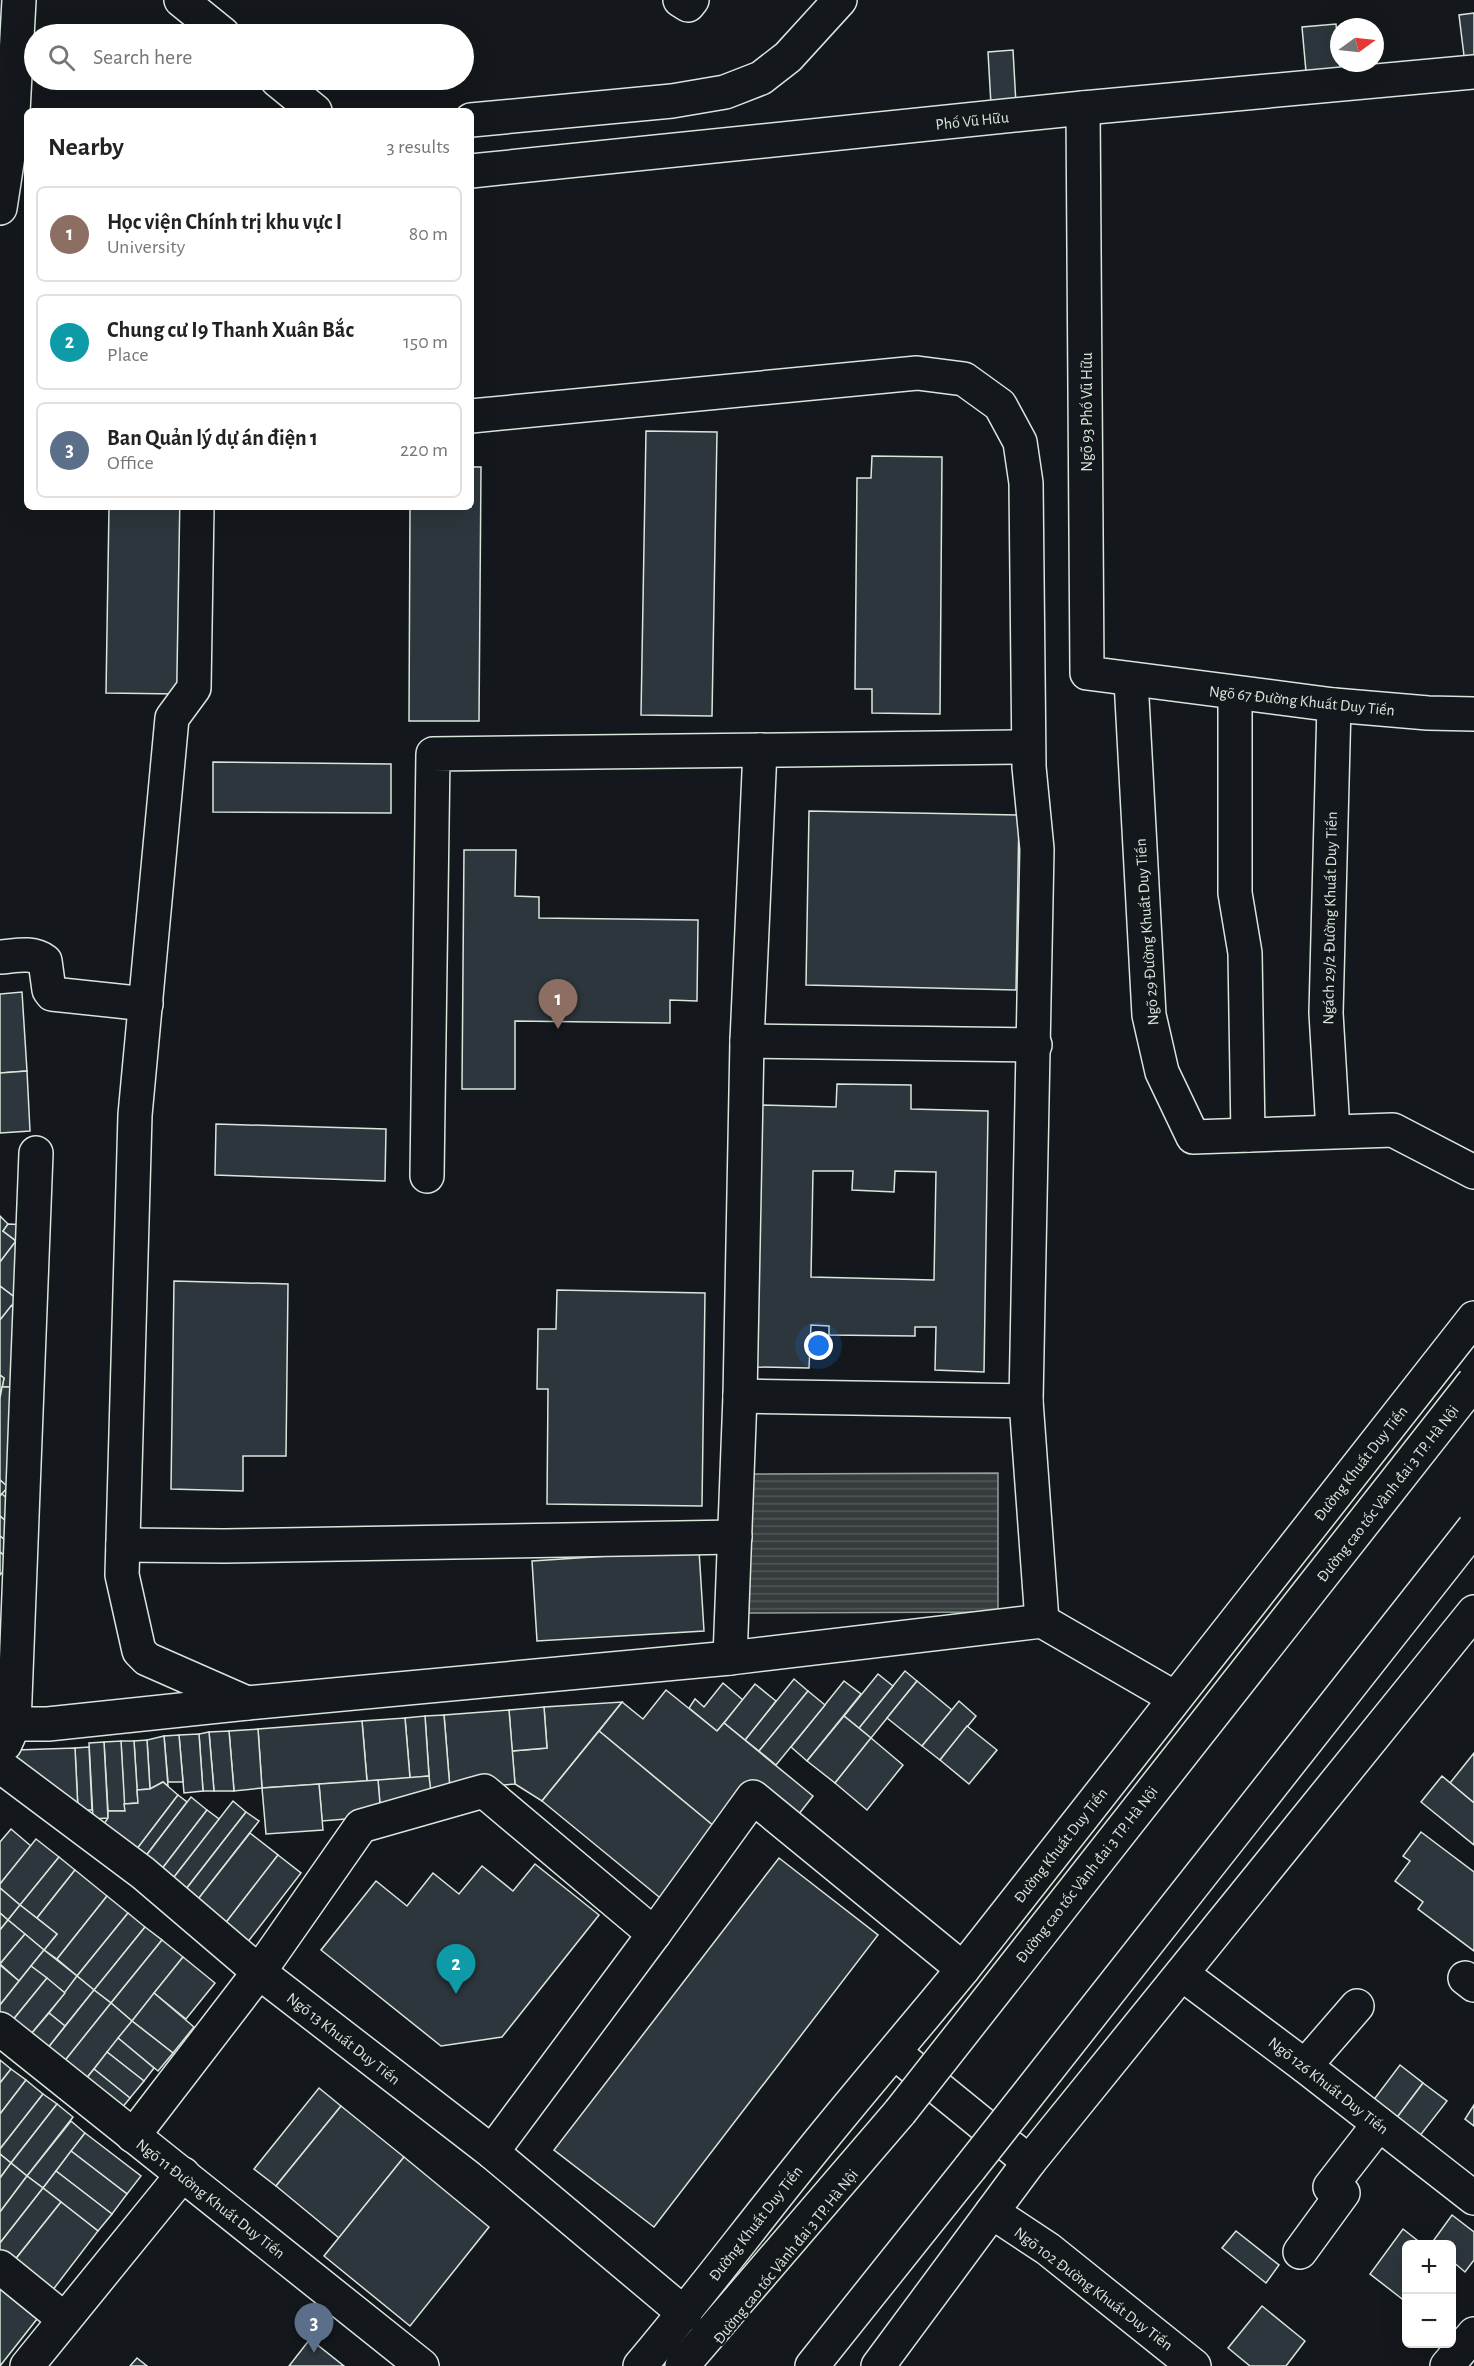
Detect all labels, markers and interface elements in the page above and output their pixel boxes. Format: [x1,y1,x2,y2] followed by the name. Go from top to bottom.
[1330,18,1384,72] north arrow
[24,24,474,90] search box
[45,41,78,74] icon: search
[93,46,192,68] text: Search here
[935,109,1010,133] street label: Phố Vũ Hữu
[48,134,124,160] text: Nearby
[386,137,450,157] text: 3 results
[107,211,342,233] text: Học viện Chính trị khu vực I
[66,224,73,244] text: 1
[409,224,448,244] text: 80 m
[107,237,185,257] text: University
[107,319,354,341] text: Chung cư I9 Thanh Xuân Bắc
[65,332,74,352] text: 2
[403,332,448,352] text: 150 m
[107,345,148,365] text: Place
[1079,352,1095,472] street label: Ngõ 93 Phố Vũ Hữu
[107,427,318,449] text: Ban Quản lý dự án điện 1
[65,440,74,460] text: 3
[400,440,448,460] text: 220 m
[107,453,154,473] text: Office
[1208,683,1396,720] street label: Ngõ 67 Đường Khuất Duy Tiến
[1320,811,1341,1025] street label: Ngách 29/2 Đường Khuất Duy Tiến
[1132,838,1163,1026] street label: Ngõ 29 Đường Khuất Duy Tiến
[538,980,578,1029] pin: 1
[804,1331,833,1360] your location
[1314,1402,1462,1585] street label: Đường cao tốc Vành đai 3 TP. Hà Nội
[1311,1403,1411,1525] street label: Đường Khuất Duy Tiến
[1013,1783,1161,1966] street label: Đường cao tốc Vành đai 3 TP. Hà Nội
[1011,1785,1111,1907] street label: Đường Khuất Duy Tiến
[436,1944,476,1994] pin: 2
[283,1990,403,2089] street label: Ngõ 13 Khuất Duy Tiến
[1265,2034,1391,2138] street label: Ngõ 126 Khuất Duy Tiến
[132,2136,288,2262] street label: Ngõ 11 Đường Khuất Duy Tiến
[706,2163,806,2285] street label: Đường Khuất Duy Tiến
[710,2166,861,2347] street label: Đường cao tốc Vành đai 3 TP. Hà Nội
[1011,2224,1176,2354] street label: Ngõ 102 Đường Khuất Duy Tiến
[1402,2240,1456,2348] map controls
[1402,2240,1456,2294] button: +
[1402,2294,1456,2348] button: −
[294,2304,334,2353] pin: 3

